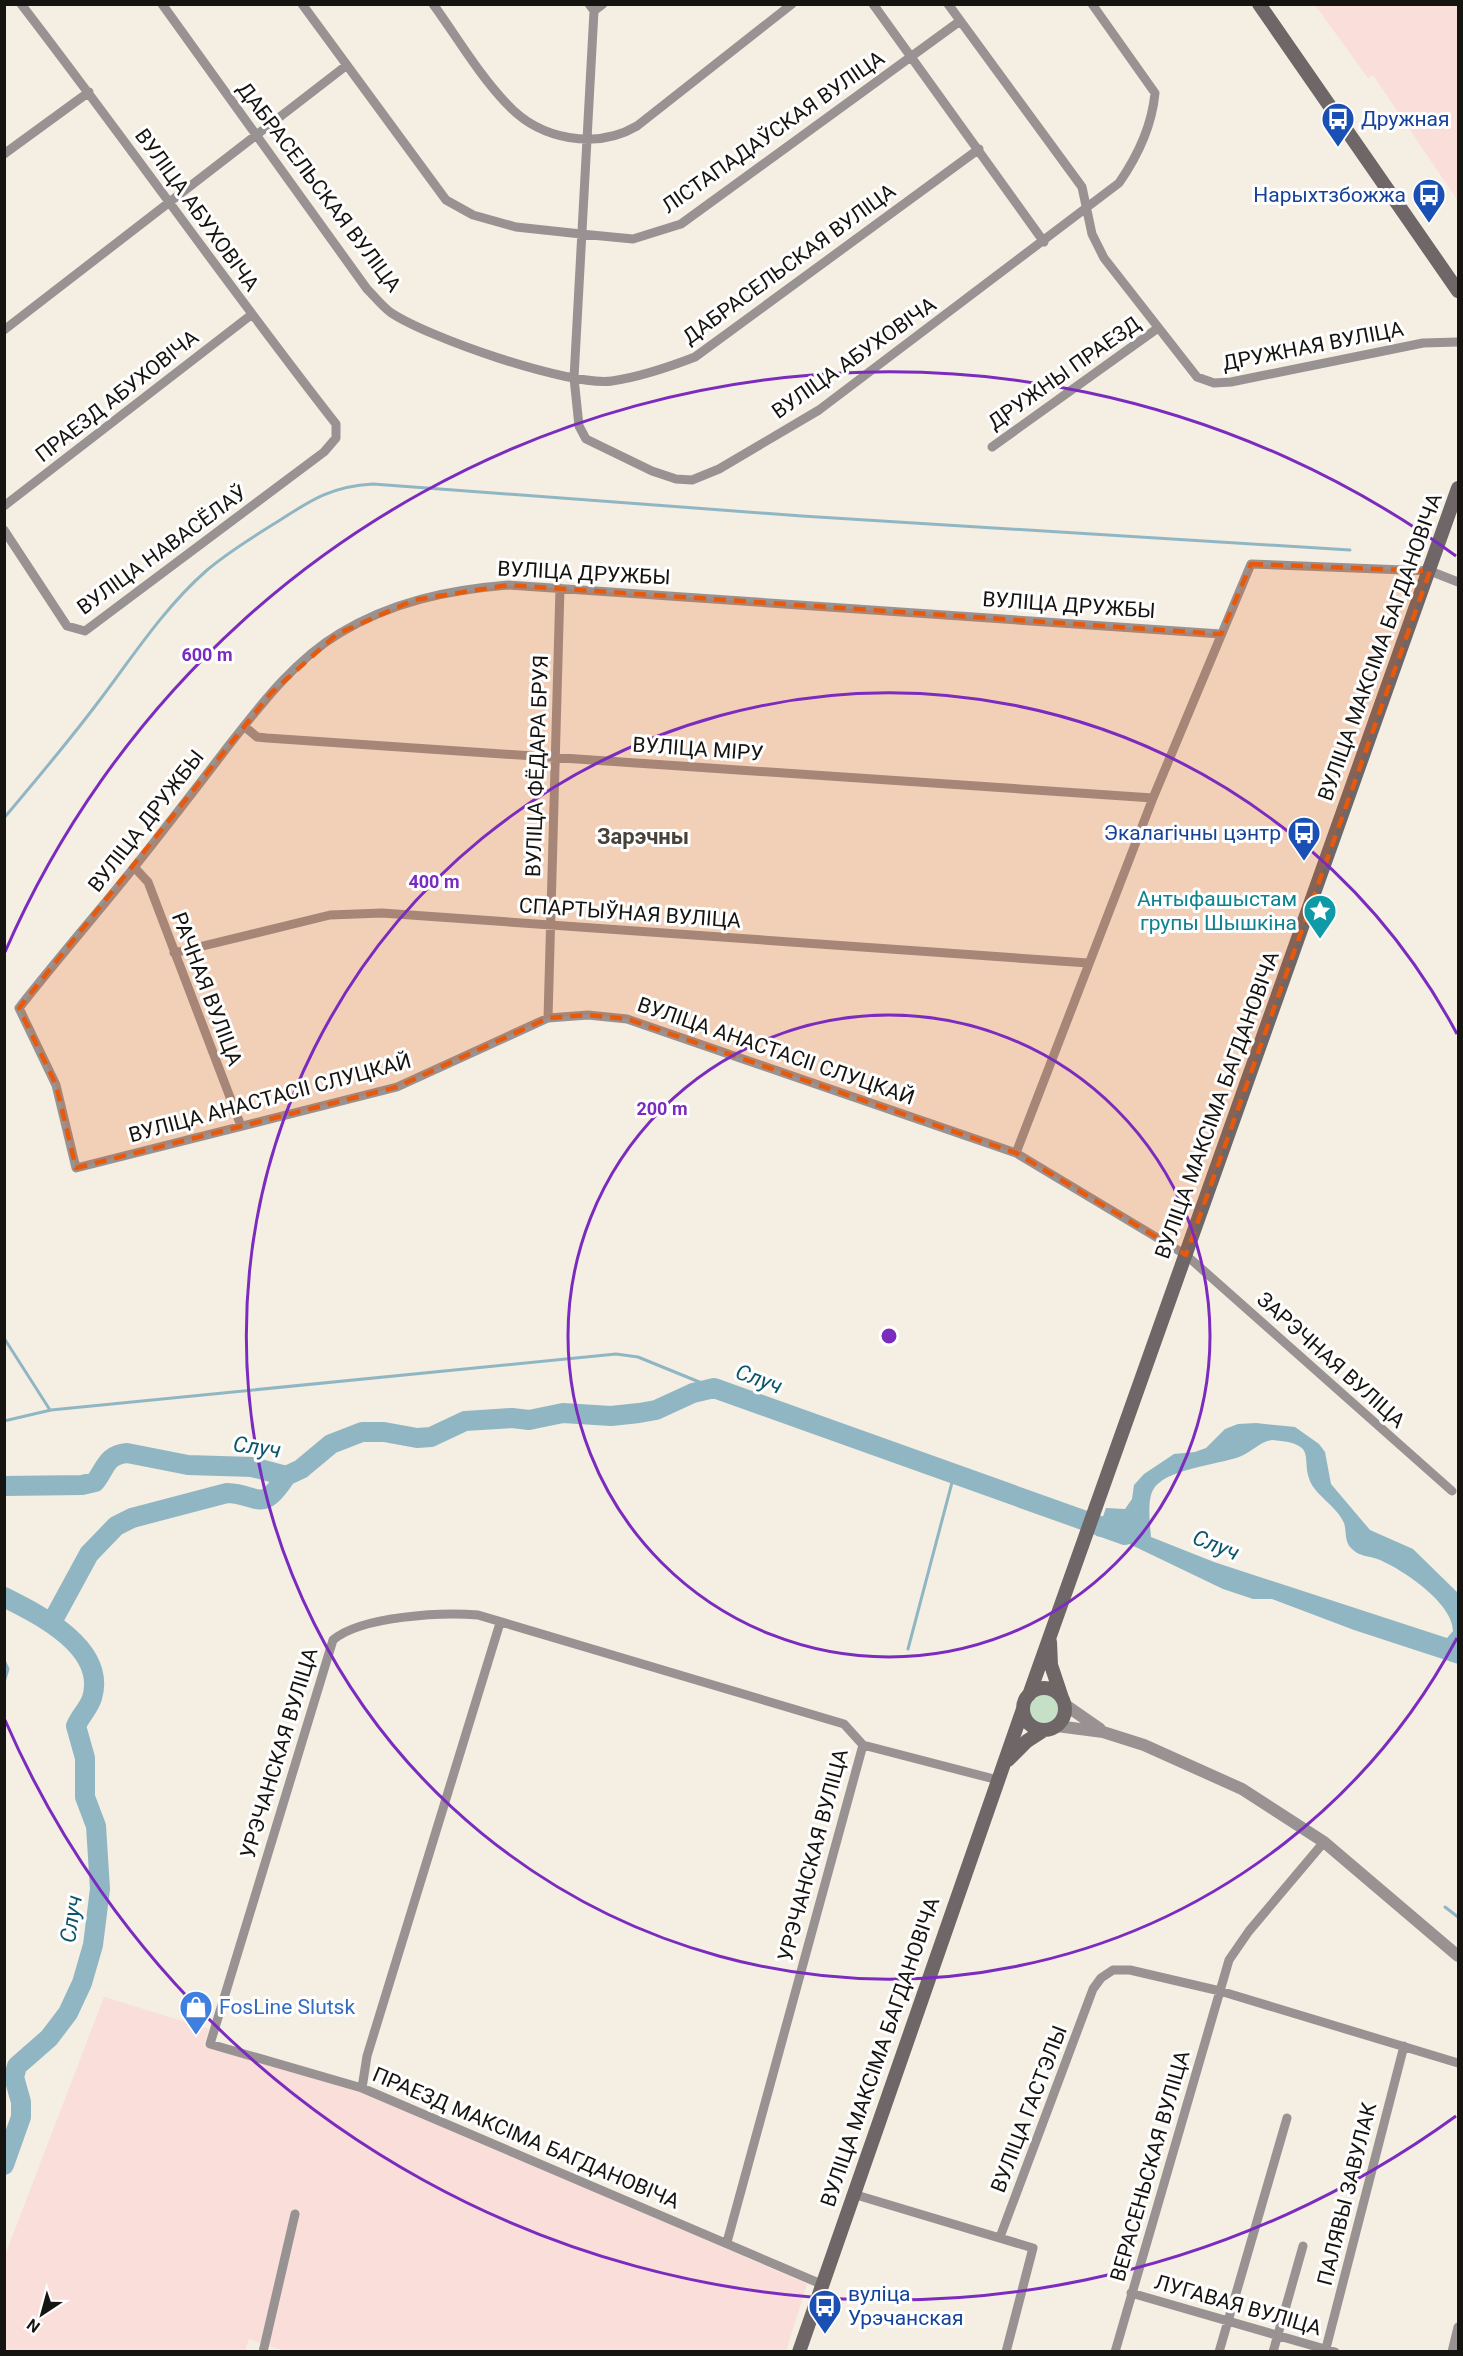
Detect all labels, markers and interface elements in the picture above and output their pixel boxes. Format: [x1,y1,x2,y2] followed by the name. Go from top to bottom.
[657,46,889,218] street label: ЛІСТАПАДАЎСКАЯ ВУЛІЦА
[232,77,406,297] street label: ДАБРАСЕЛЬСКАЯ ВУЛІЦА
[1320,101,1356,148] bus stop icon: Дружная
[1361,107,1450,131] place label: Дружная
[130,124,264,296] street label: ВУЛІЦА АБУХОВІЧА
[1411,177,1447,224] bus stop icon: Нарыхтзбожжа
[678,179,900,349] street label: ДАБРАСЕЛЬСКАЯ ВУЛІЦА
[1253,183,1406,207] place label: Нарыхтзбожжа
[767,292,941,424] street label: ВУЛІЦА АБУХОВІЧА
[983,311,1145,435] street label: ДРУЖНЫ ПРАЕЗД
[1220,317,1406,375] street label: ДРУЖНАЯ ВУЛІЦА
[31,325,203,467] street label: ПРАЕЗД АБУХОВІЧА
[73,480,251,620] street label: ВУЛІЦА НАВАСЁЛАЎ
[1313,490,1447,804] street label: ВУЛІЦА МАКСІМА БАГДАНОВІЧА
[497,556,671,590] street label: ВУЛІЦА ДРУЖБЫ
[982,587,1156,623] street label: ВУЛІЦА ДРУЖБЫ
[181,644,233,665] text: 600 m
[521,655,553,877] street label: ВУЛІЦА ФЁДАРА БРУЯ
[632,732,764,766] street label: ВУЛІЦА МІРУ
[83,745,209,897] street label: ВУЛІЦА ДРУЖБЫ
[1286,815,1322,862] bus stop icon: Экалагічны цэнтр
[1104,821,1281,845] place label: Экалагічны цэнтр
[597,824,689,849] district label: Зарэчны
[408,871,460,892] text: 400 m
[1137,887,1297,935] place label: Антыфашыстам групы Шышкіна
[518,893,742,933] street label: СПАРТЫЎНАЯ ВУЛІЦА
[1302,893,1338,940] place icon: Антыфашыстам групы Шышкіна
[167,909,247,1069] street label: РАЧНАЯ ВУЛІЦА
[1150,948,1284,1262] street label: ВУЛІЦА МАКСІМА БАГДАНОВІЧА
[634,992,918,1110] street label: ВУЛІЦА АНАСТАСІІ СЛУЦКАЙ
[126,1049,414,1147] street label: ВУЛІЦА АНАСТАСІІ СЛУЦКАЙ
[636,1098,688,1119] text: 200 m
[1252,1287,1410,1433] street label: ЗАРЭЧНАЯ ВУЛІЦА
[879,1326,899,1346] centre of rings
[732,1359,786,1399] water label: Случ
[232,1431,282,1463] water label: Случ
[1189,1524,1243,1566] water label: Случ
[236,1645,323,1861] street label: УРЭЧАНСКАЯ ВУЛІЦА
[773,1746,853,1964] street label: УРЭЧАНСКАЯ ВУЛІЦА
[55,1893,87,1945] water label: Случ
[816,1894,944,2210] street label: ВУЛІЦА МАКСІМА БАГДАНОВІЧА
[178,1989,214,2036] shop icon: FosLine Slutsk
[219,1995,355,2019] place label: FosLine Slutsk
[986,2022,1072,2196] street label: ВУЛІЦА ГАСТЭЛЫ
[1106,2048,1195,2284] street label: ВЕРАСЕНЬСКАЯ ВУЛІЦА
[369,2062,683,2214] street label: ПРАЕЗД МАКСІМА БАГДАНОВІЧА
[1313,2100,1381,2288] street label: ПАЛЯВЫ ЗАВУЛАК
[1152,2270,1324,2340] street label: ЛУГАВАЯ ВУЛІЦА
[848,2282,964,2330] place label: вуліца Урэчанская
[12,2284,72,2344] north arrow
[807,2288,843,2335] bus stop icon: вуліца Урэчанская
[23,2315,44,2337] text: N

